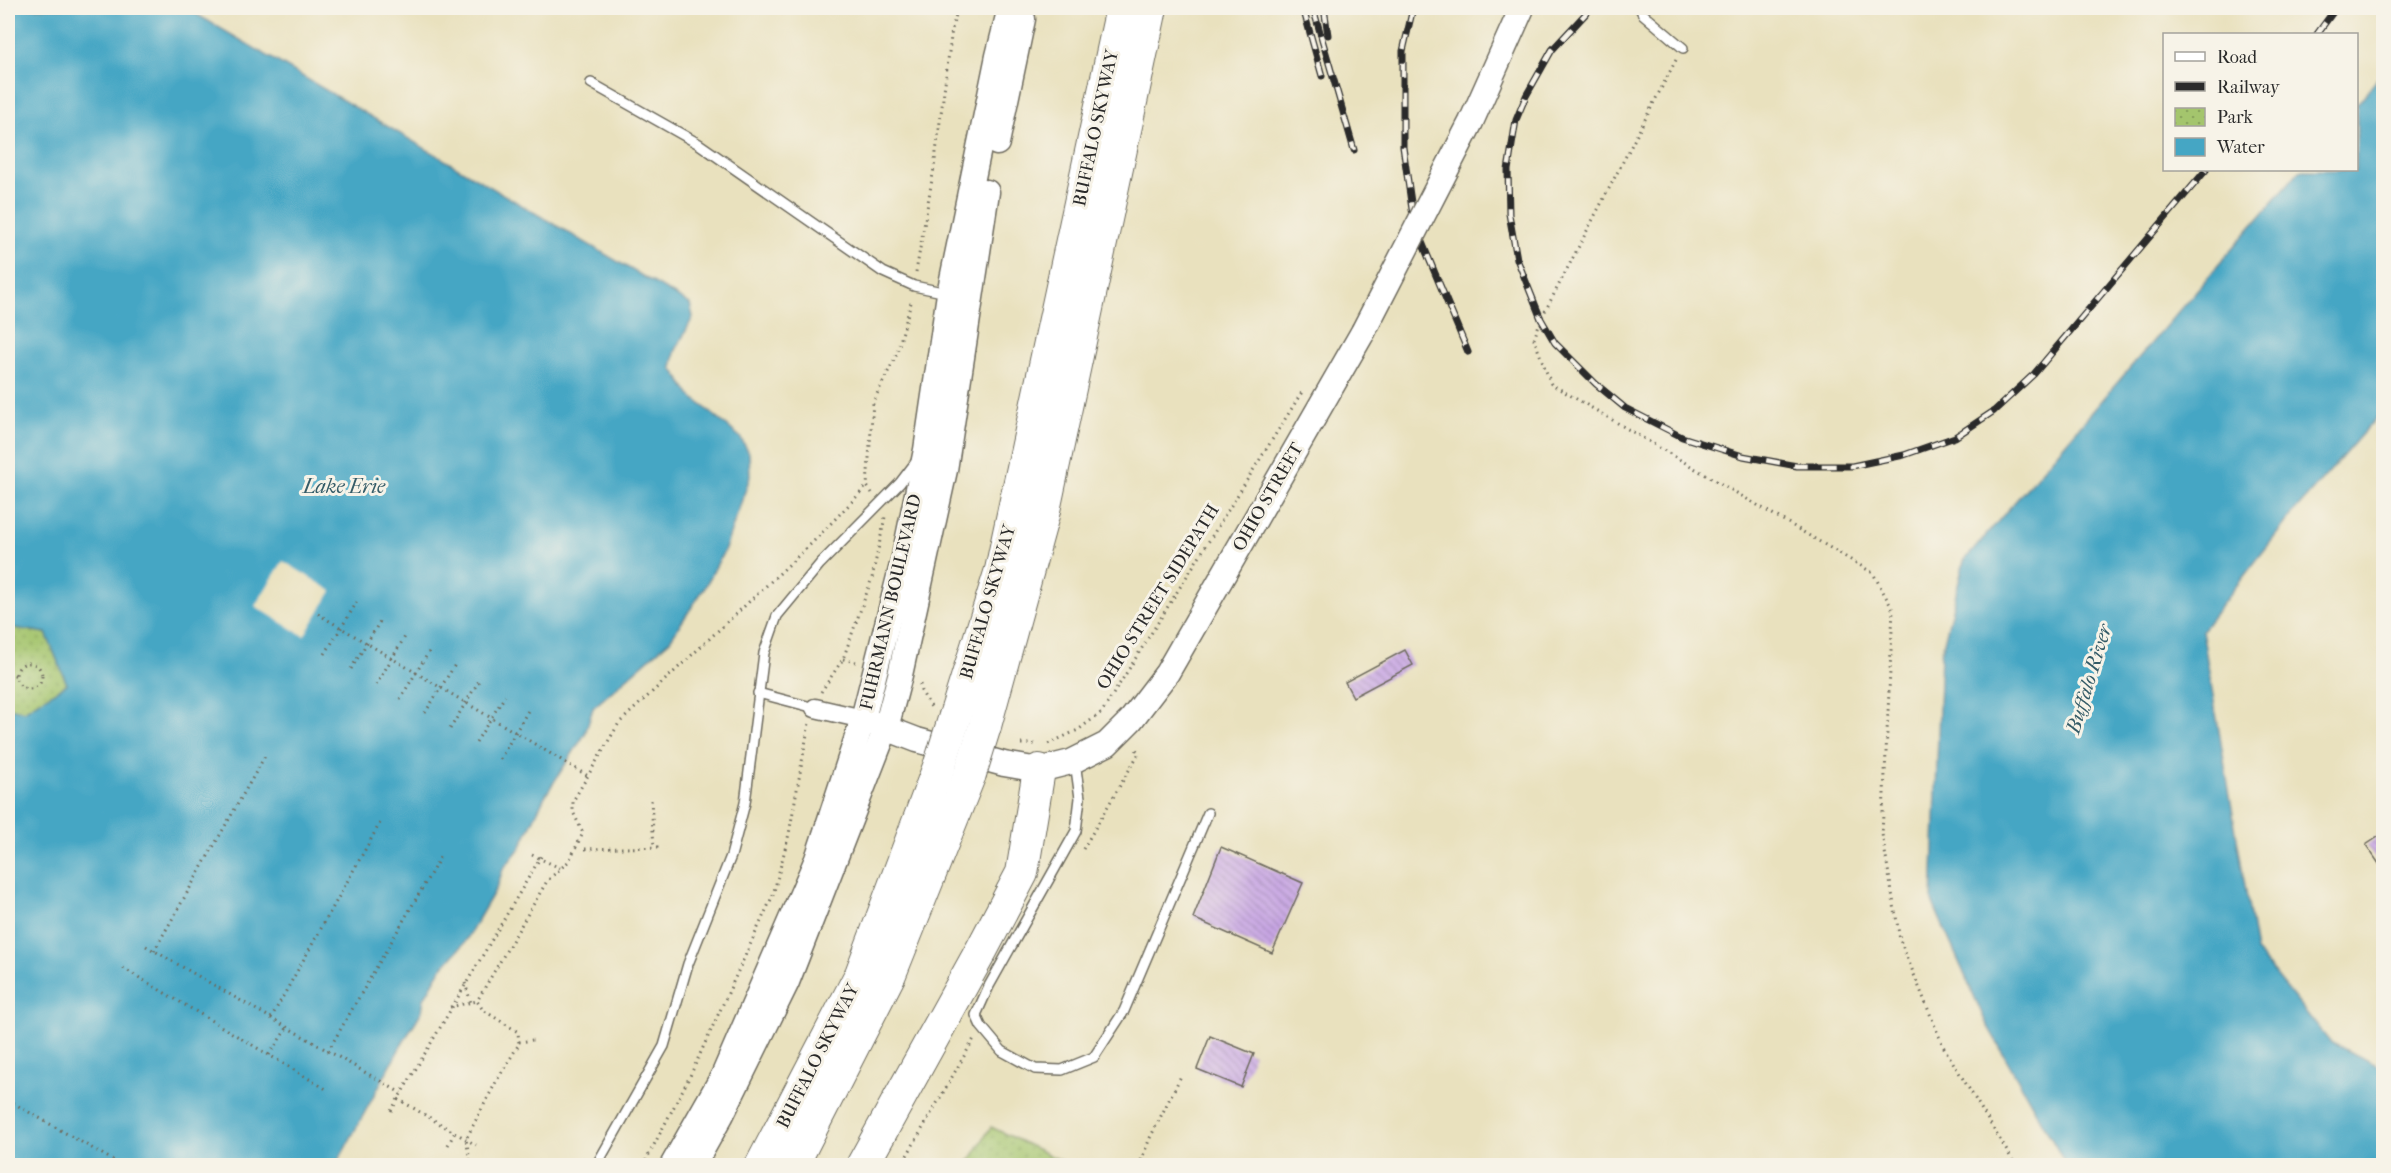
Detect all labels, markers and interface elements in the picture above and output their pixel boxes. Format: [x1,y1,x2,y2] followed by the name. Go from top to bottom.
[2163,33,2358,171] legend
[1069,47,1123,208] street label: BUFFALO SKYWAY
[2217,47,2257,68] text: Road
[2217,77,2281,98] text: Railway
[2217,107,2254,128] text: Park
[2216,137,2265,158] text: Water
[1228,438,1308,555] street label: OHIO STREET
[301,475,386,498] water label: Lake Erie
[856,492,926,712] street label: FUHRMANN BOULEVARD
[1092,501,1224,693] street label: OHIO STREET SIDEPATH
[956,522,1020,682] street label: BUFFALO SKYWAY
[2061,620,2117,737] water label: Buffalo River
[772,979,864,1132] street label: BUFFALO SKYWAY

